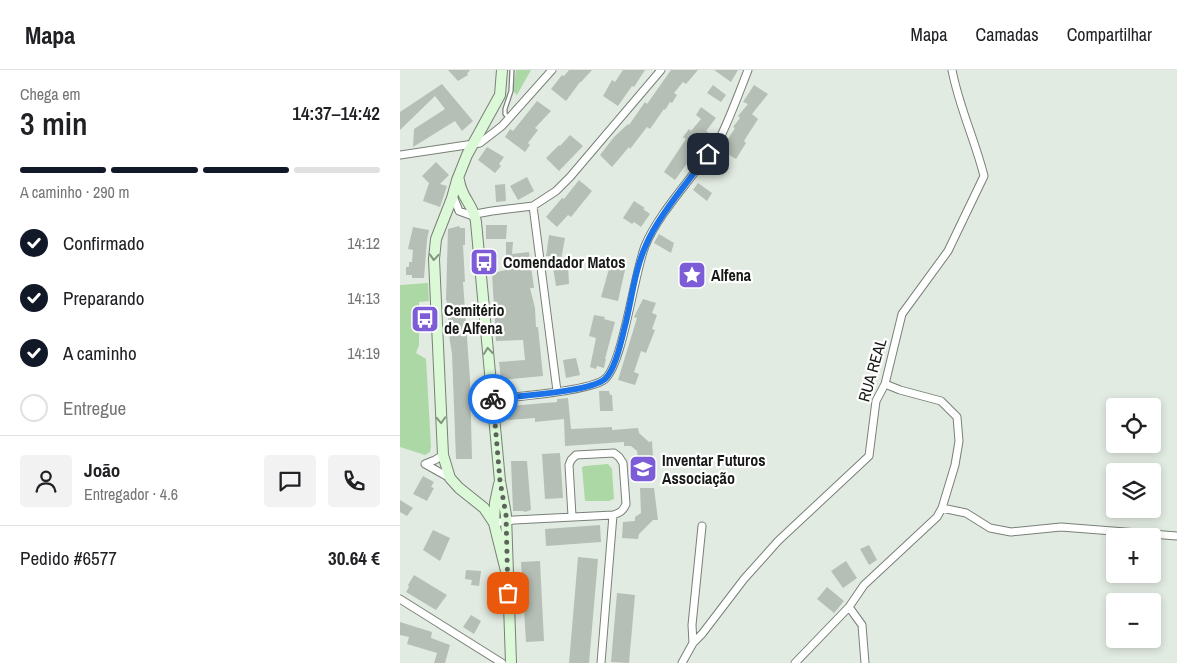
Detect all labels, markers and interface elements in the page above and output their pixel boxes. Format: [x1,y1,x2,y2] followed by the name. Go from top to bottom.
[25,19,75,51] text: Mapa
[911,22,948,47] text: Mapa
[976,22,1039,47] text: Camadas
[1067,22,1152,47] text: Compartilhar
[20,83,81,105] text: Chega em
[292,100,380,126] text: 14:37–14:42
[20,102,88,145] text: 3 min
[687,133,729,175] pin
[694,140,722,168] icon: home
[20,181,129,203] text: A caminho · 290 m
[20,229,48,257] icon: check
[63,230,144,256] text: Confirmado
[347,232,380,254] text: 14:12
[469,247,499,277] bus stop icon: Comendador Matos
[503,251,625,273] place label: Comendador Matos
[429,254,440,262] one-way arrow
[677,260,707,290] place icon: Alfena
[711,264,752,286] place label: Alfena
[20,284,48,312] icon: check
[63,285,144,311] text: Preparando
[347,287,380,309] text: 14:13
[444,299,505,339] place label: Cemitério de Alfena
[410,304,440,334] bus stop icon: Cemitério de Alfena
[852,335,892,404] street label: RUA REAL
[20,339,48,367] icon: check
[63,340,137,366] text: A caminho
[347,342,380,364] text: 14:19
[483,346,494,354] one-way arrow
[468,374,518,424] courier
[479,385,507,413] icon: bike
[63,395,126,421] text: Entregue
[1106,398,1161,648] map controls
[1106,398,1161,453] button: locate
[435,416,446,424] one-way arrow
[662,449,766,489] place label: Inventar Futuros Associação
[628,454,658,484] school or university icon: Inventar Futuros Associação
[20,455,72,507] button: person
[264,455,316,507] button: chat
[328,455,380,507] button: phone
[84,457,120,483] text: João
[1106,463,1161,518] button: layers
[84,483,178,505] text: Entregador · 4.6
[1106,528,1161,583] button: +
[20,545,117,571] text: Pedido #6577
[328,545,380,571] text: 30.64 €
[487,572,529,614] pin
[494,579,522,607] icon: bag
[1106,593,1161,648] button: −

